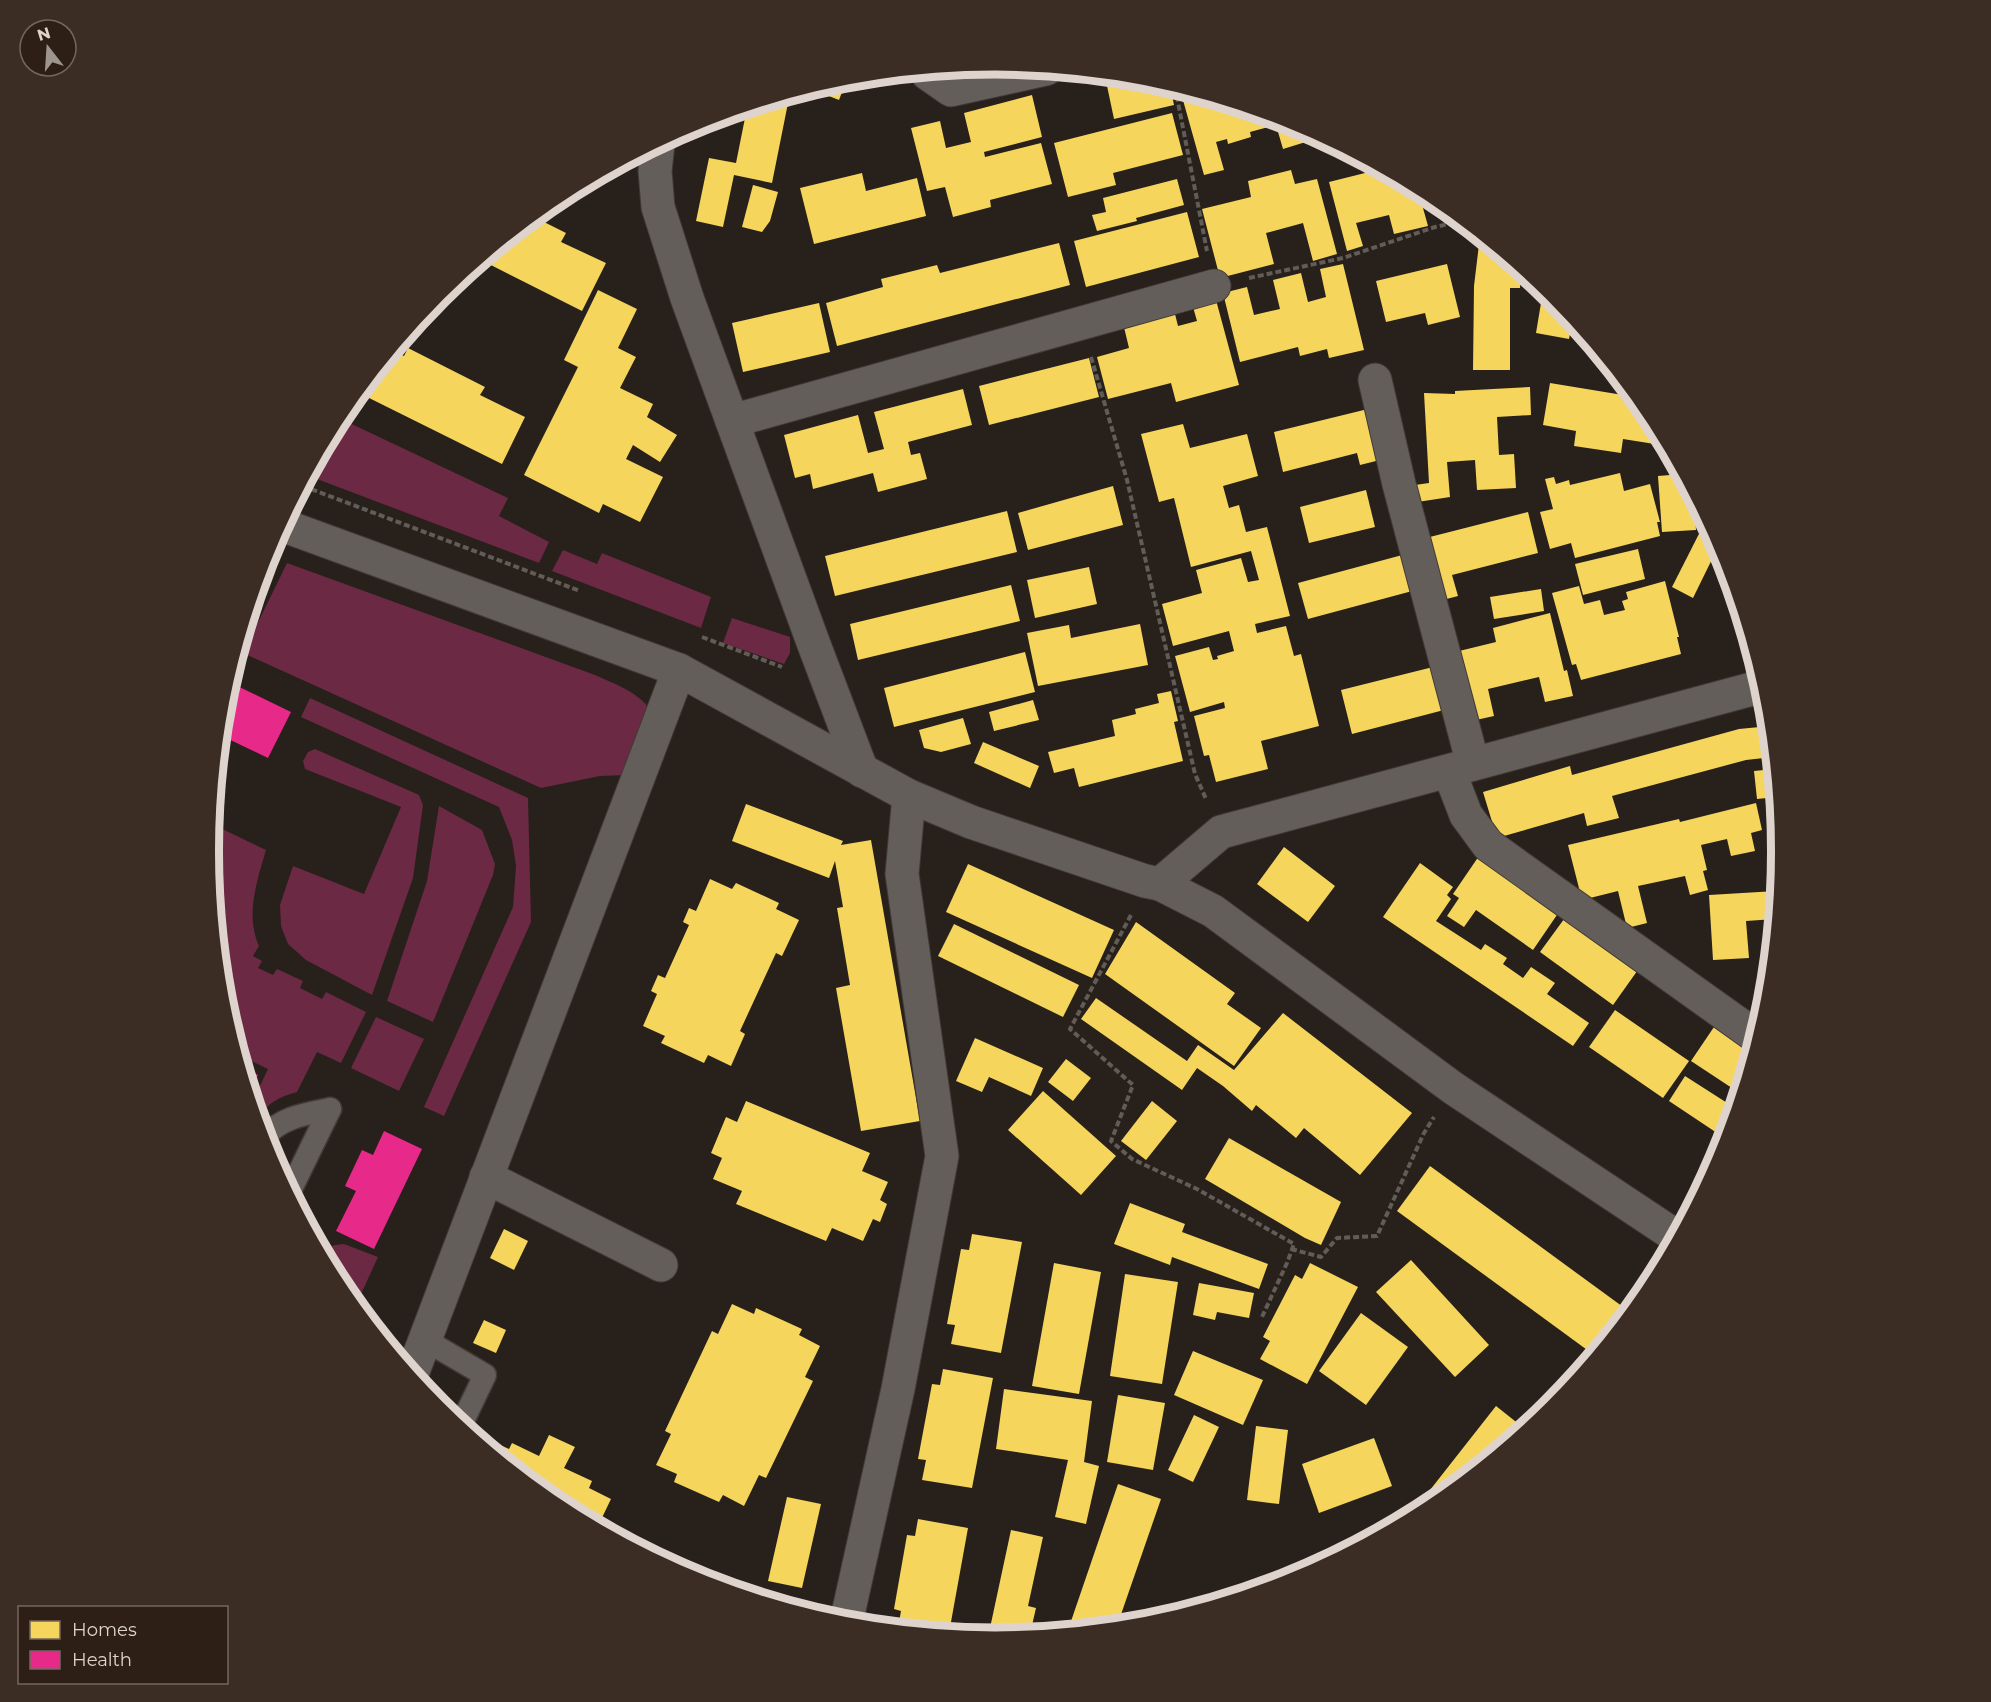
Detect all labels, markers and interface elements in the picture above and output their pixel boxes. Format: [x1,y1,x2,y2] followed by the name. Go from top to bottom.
[18,18,78,78] north arrow
[35,23,53,45] text: N
[18,1606,228,1684] legend
[72,1619,137,1641] text: Homes
[72,1649,132,1671] text: Health

